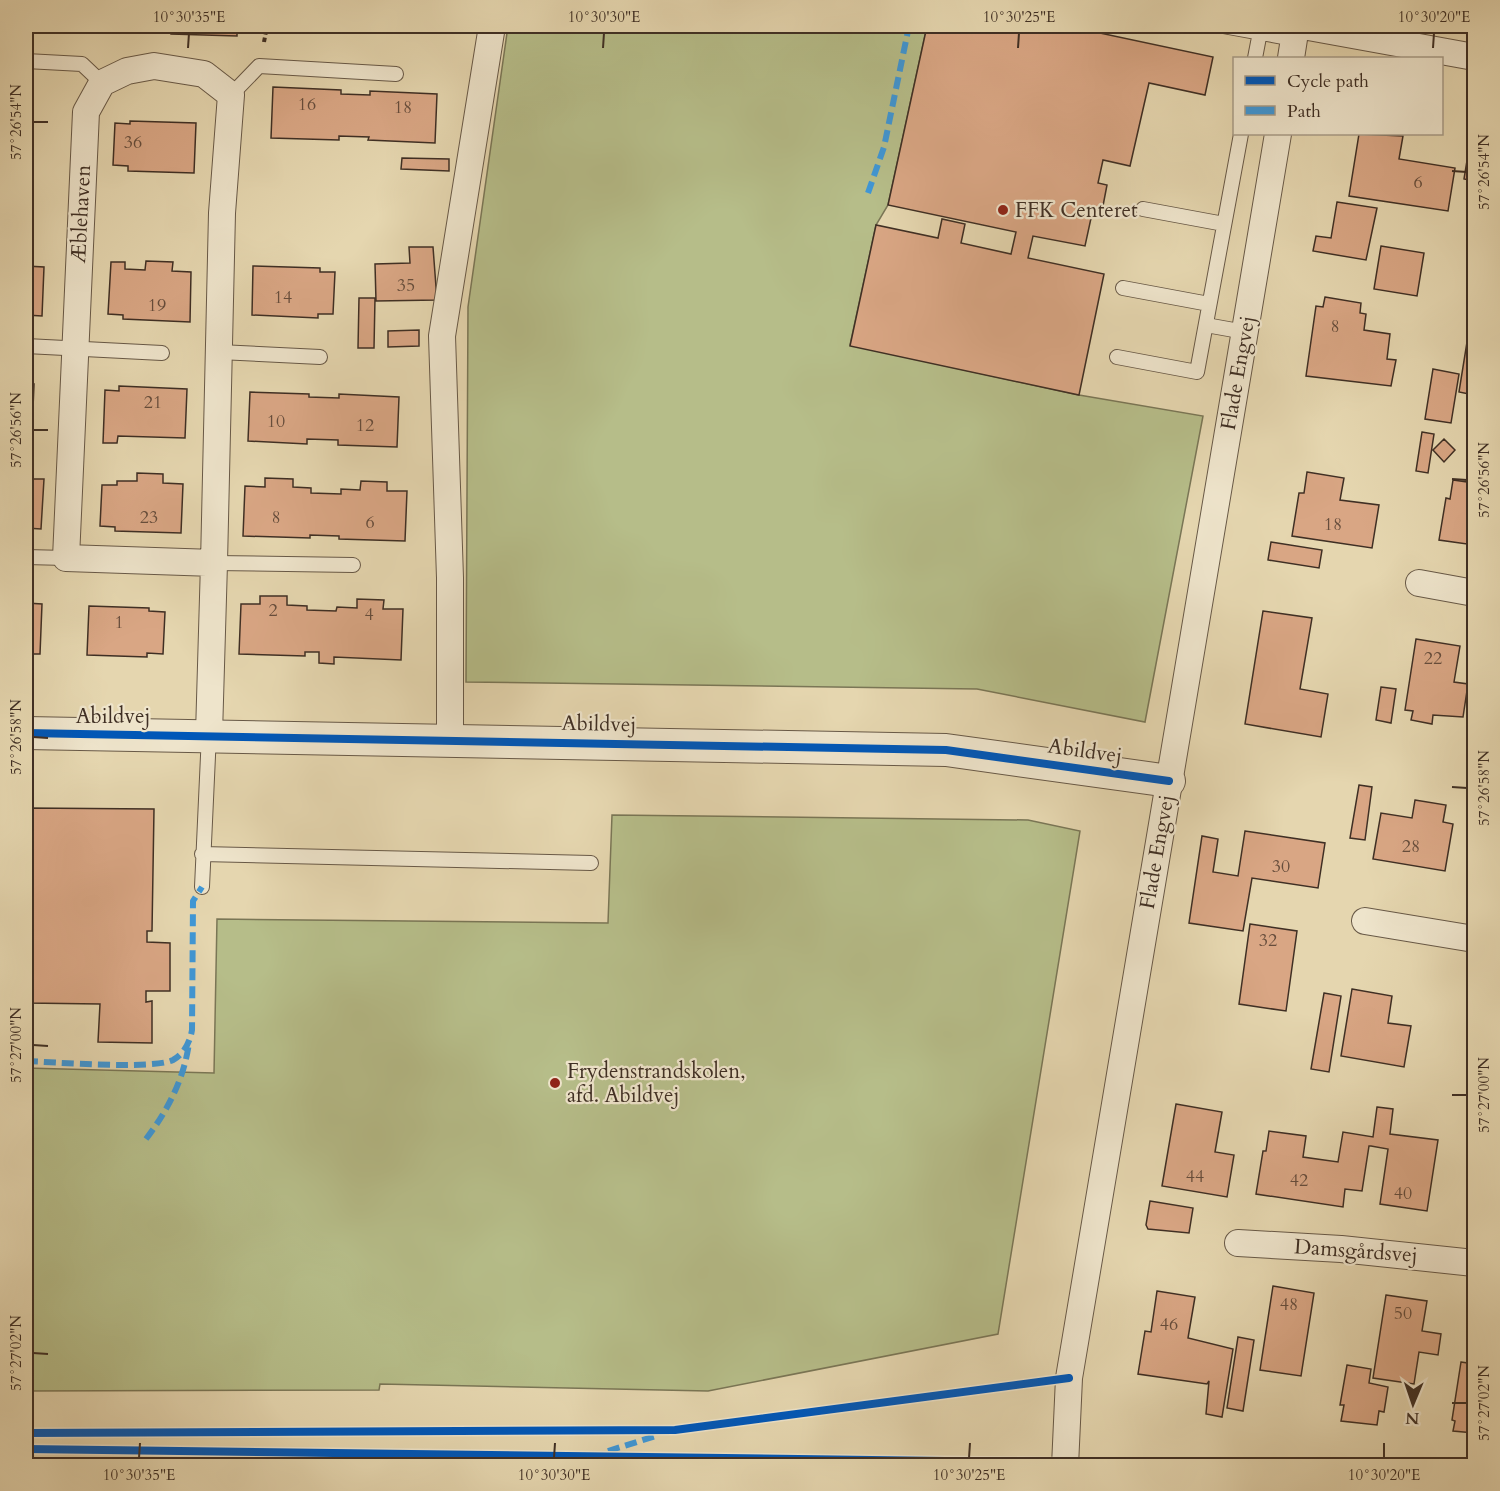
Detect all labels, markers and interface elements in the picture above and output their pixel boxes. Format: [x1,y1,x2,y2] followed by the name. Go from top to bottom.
[153,7,225,27] text: 10°30'35"E
[568,7,640,27] text: 10°30'30"E
[983,7,1055,27] text: 10°30'25"E
[1398,7,1470,27] text: 10°30'20"E
[1233,57,1443,135] legend
[1287,69,1369,94] text: Cycle path
[6,84,26,160] text: 57°26'54"N
[298,92,316,117] house number: 16
[394,95,412,120] house number: 18
[1287,99,1321,124] text: Path
[124,130,142,155] house number: 36
[1474,134,1494,210] text: 57°26'54"N
[64,164,98,264] street label: Æblehaven
[1413,170,1423,195] house number: 6
[1015,196,1138,225] place label: FFK Centeret
[996,203,1010,217] marker: FFK Centeret
[397,273,415,298] house number: 35
[274,285,292,310] house number: 14
[148,293,166,318] house number: 19
[1214,314,1262,432] street label: Flade Engvej
[1330,314,1340,339] house number: 8
[144,390,162,415] house number: 21
[6,392,26,468] text: 57°26'56"N
[267,409,285,434] house number: 10
[356,413,374,438] house number: 12
[1474,442,1494,518] text: 57°26'56"N
[140,505,158,530] house number: 23
[271,505,281,530] house number: 8
[365,510,375,535] house number: 6
[1324,512,1342,537] house number: 18
[268,598,278,623] house number: 2
[364,602,374,627] house number: 4
[114,610,124,635] house number: 1
[1424,646,1442,671] house number: 22
[6,699,26,775] text: 57°26'58"N
[76,702,150,731] street label: Abildvej
[561,709,637,739] street label: Abildvej
[1046,731,1124,771] street label: Abildvej
[1474,750,1494,826] text: 57°26'58"N
[1133,793,1181,911] street label: Flade Engvej
[1402,834,1420,859] house number: 28
[1272,854,1290,879] house number: 30
[1259,928,1277,953] house number: 32
[6,1007,26,1083] text: 57°27'00"N
[567,1057,746,1110] place label: Frydenstrandskolen, afd. Abildvej
[1474,1057,1494,1133] text: 57°27'00"N
[548,1076,562,1090] marker: Frydenstrandskolen, afd. Abildvej
[1186,1164,1204,1189] house number: 44
[1290,1168,1308,1193] house number: 42
[1394,1181,1412,1206] house number: 40
[1293,1232,1419,1270] street label: Damsgårdsvej
[1280,1292,1298,1317] house number: 48
[1394,1301,1412,1326] house number: 50
[1160,1312,1178,1337] house number: 46
[6,1315,26,1391] text: 57°27'02"N
[1474,1365,1494,1441] text: 57°27'02"N
[1383,1374,1443,1434] north arrow
[1405,1407,1420,1429] text: N
[103,1465,175,1485] text: 10°30'35"E
[518,1465,590,1485] text: 10°30'30"E
[933,1465,1005,1485] text: 10°30'25"E
[1348,1465,1420,1485] text: 10°30'20"E

